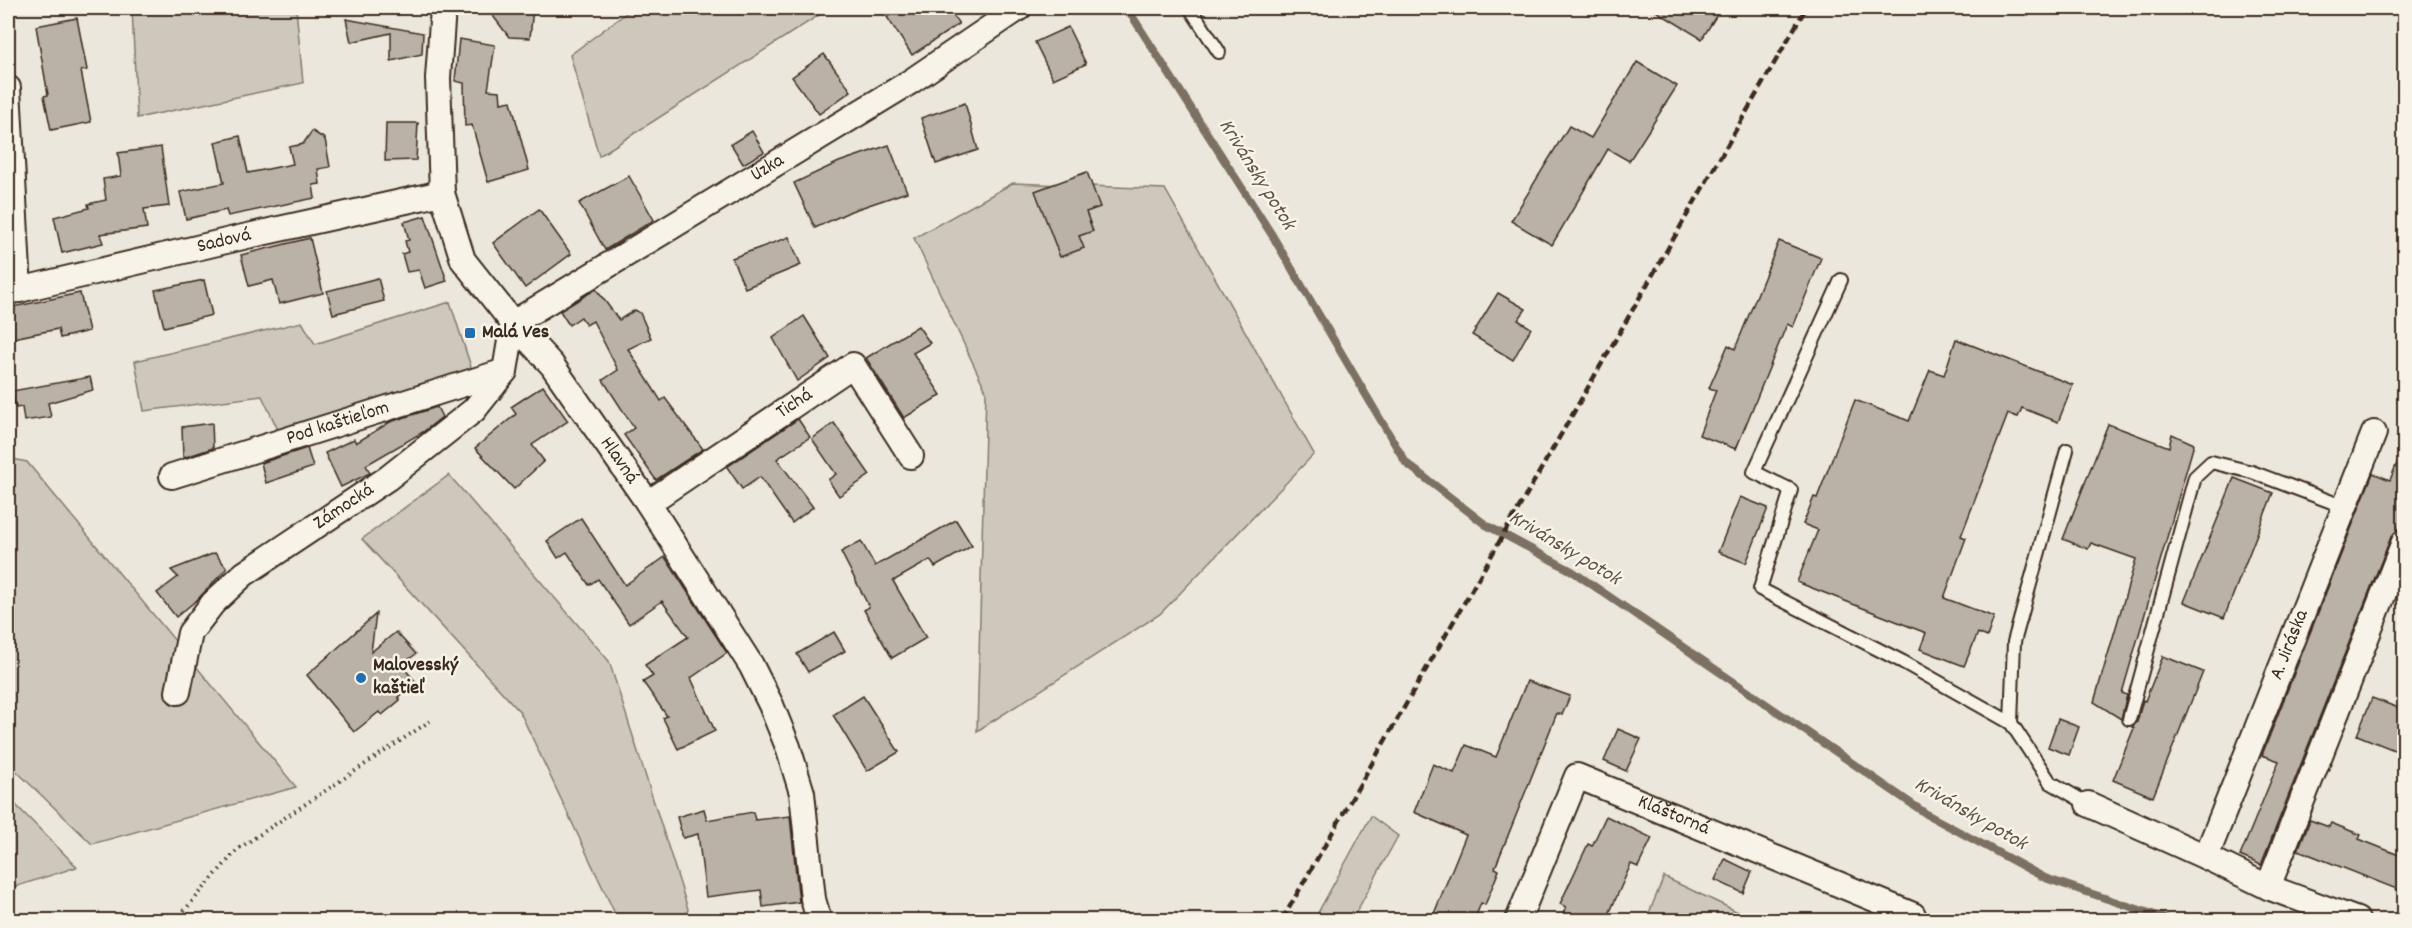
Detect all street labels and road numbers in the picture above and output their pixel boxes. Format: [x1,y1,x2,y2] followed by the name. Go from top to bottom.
[746,147,790,189] street label: Úzka
[194,222,254,261] street label: Sadová
[771,382,819,427] street label: Tichá
[283,394,393,453] street label: Pod kaštieľom
[592,432,645,490] street label: Hlavná
[308,477,380,538] street label: Zámocká
[2263,605,2317,684] street label: A. Jiráska
[1633,789,1714,843] street label: Kláštorná

